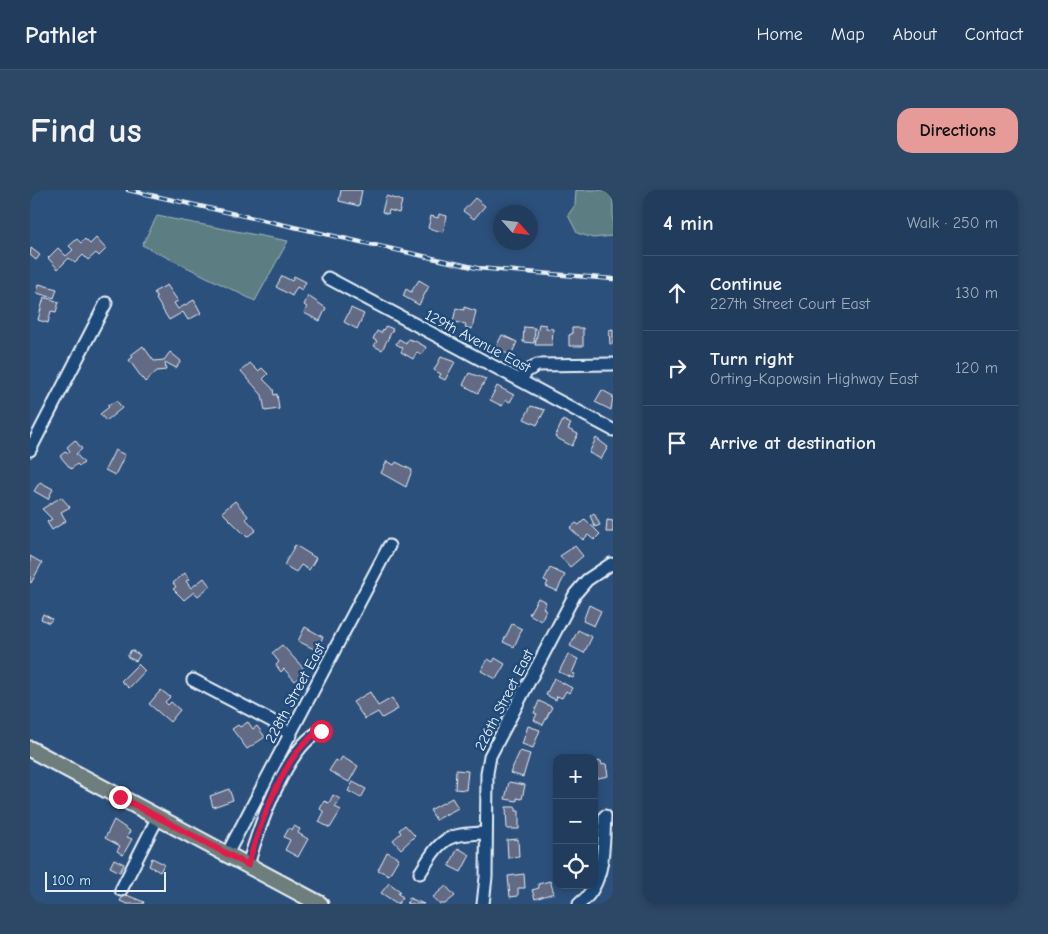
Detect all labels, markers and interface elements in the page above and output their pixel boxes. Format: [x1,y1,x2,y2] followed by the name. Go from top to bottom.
[25,21,96,49] text: Pathlet
[756,24,803,45] text: Home
[831,24,865,45] text: Map
[893,24,937,45] text: About
[965,24,1023,45] text: Contact
[897,108,1018,153] button: Directions
[30,110,142,151] text: Find us
[493,205,538,250] north arrow
[663,211,714,235] text: 4 min
[907,214,998,232] text: Walk · 250 m
[710,273,782,295] text: Continue
[663,279,691,307] icon: ahead
[955,284,998,302] text: 130 m
[710,295,870,313] text: 227th Street Court East
[422,306,535,377] street label: 129th Avenue East
[710,348,794,370] text: Turn right
[663,354,691,382] icon: right
[955,359,998,377] text: 120 m
[710,370,918,388] text: Orting-Kapowsin Highway East
[663,429,691,457] icon: arrive
[710,432,876,454] text: Arrive at destination
[261,639,329,746] street label: 228th Street East
[471,646,538,754] street label: 226th Street East
[310,720,333,743] route start
[553,754,598,889] map controls
[553,754,598,799] button: +
[109,786,132,809] route end
[553,799,598,844] button: −
[553,844,598,889] button: locate
[45,869,166,892] scale bar
[52,872,91,889] text: 100 m

